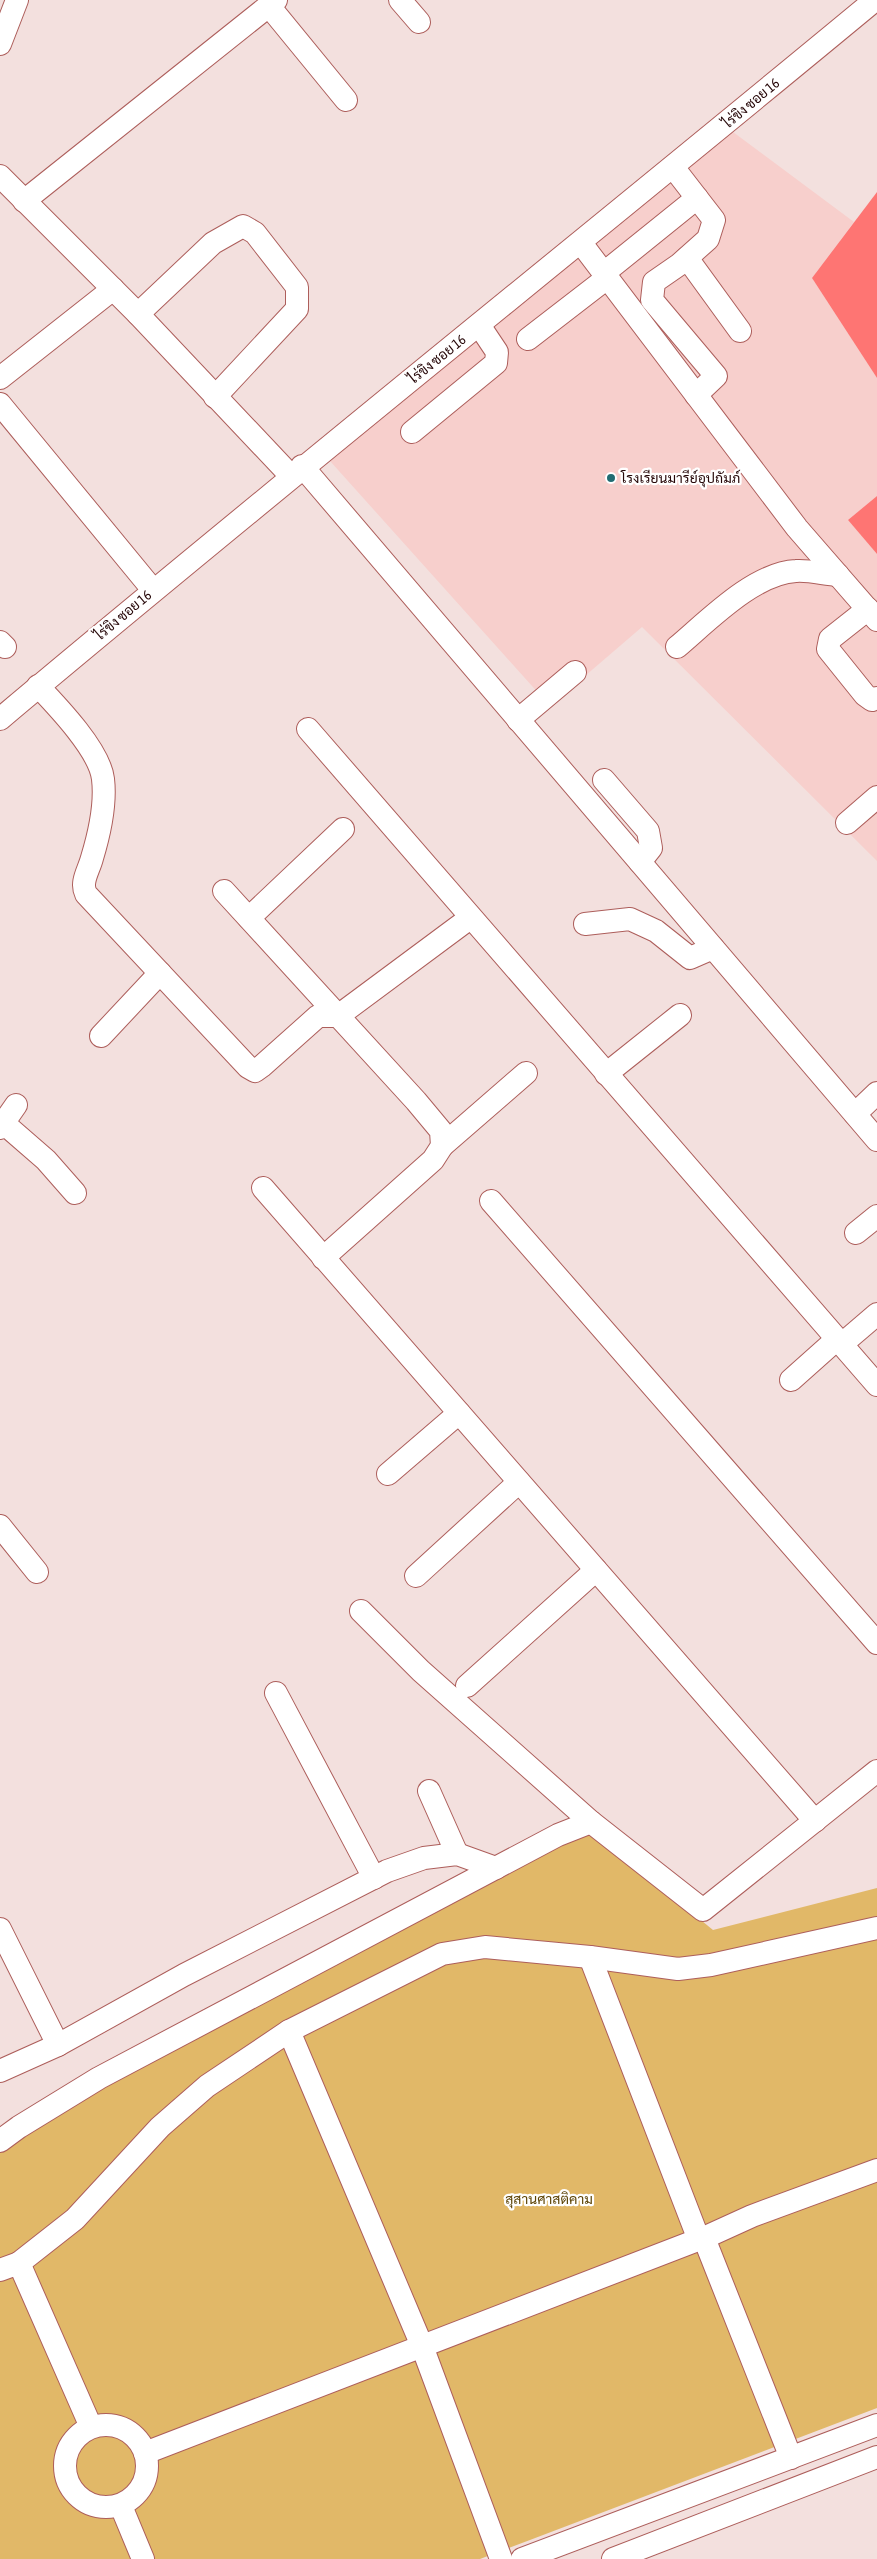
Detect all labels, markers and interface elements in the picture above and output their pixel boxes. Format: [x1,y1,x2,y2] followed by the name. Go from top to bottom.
[719,75,783,132] street label: ไร่ขิง ซอย 16
[404,331,469,387] street label: ไร่ขิง ซอย 16
[620,469,740,488] place label: โรงเรียนมารีย์อุปถัมภ์
[605,472,617,484] marker: โรงเรียนมารีย์อุปถัมภ์
[91,587,155,644] street label: ไร่ขิง ซอย 16
[505,2191,593,2209] park label: สุสานศาสติคาม

